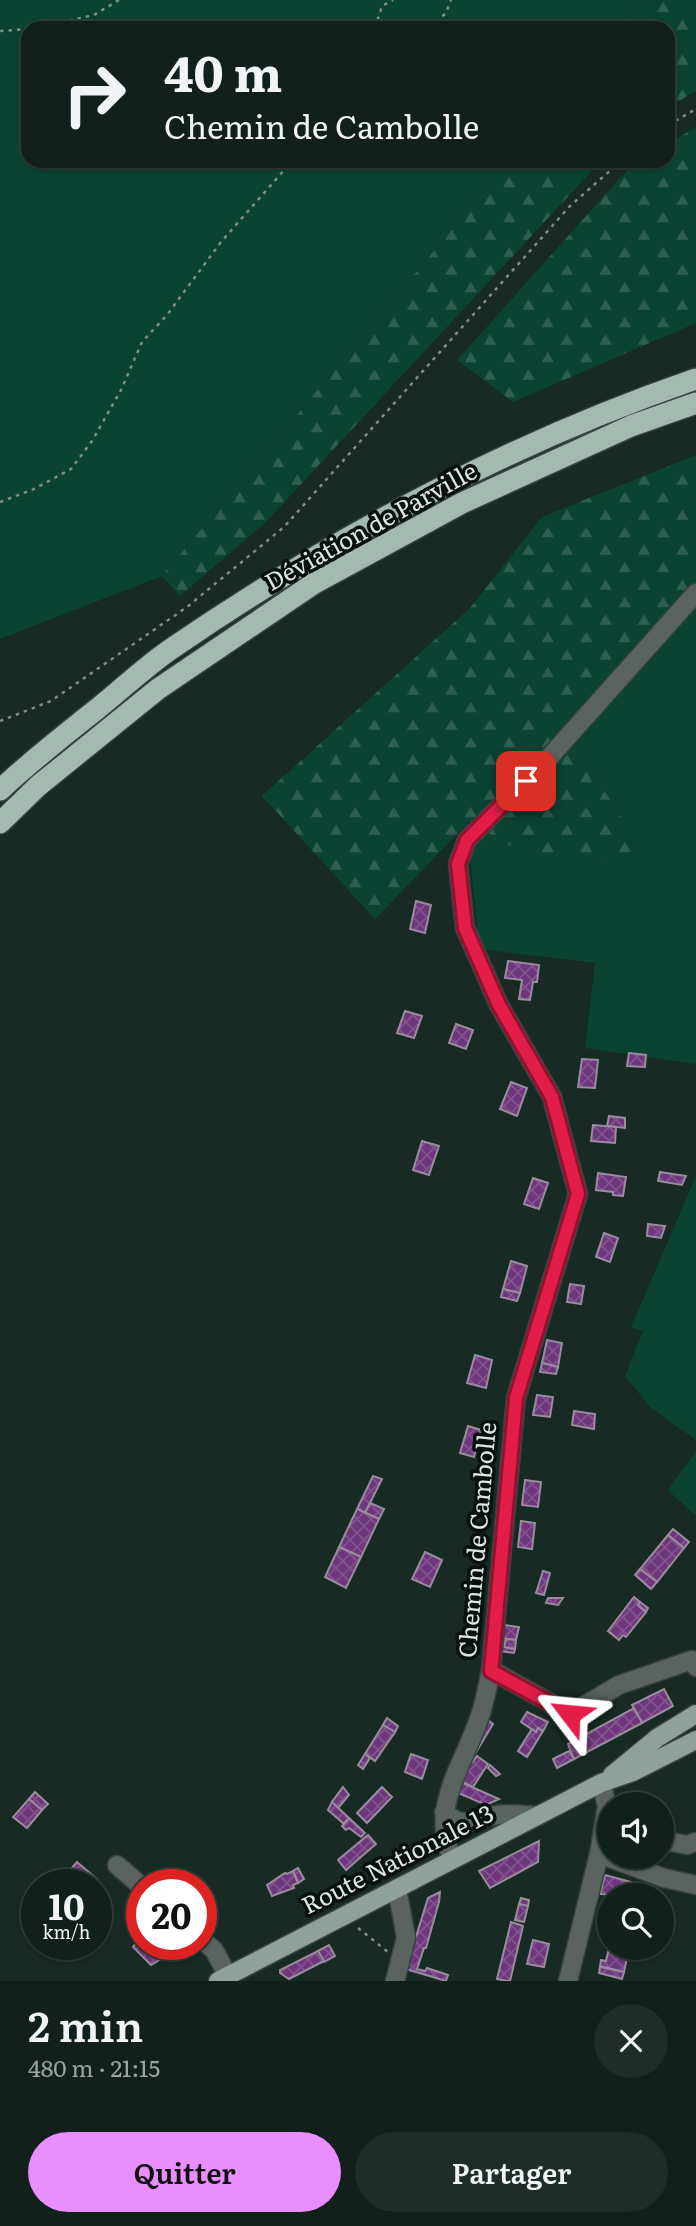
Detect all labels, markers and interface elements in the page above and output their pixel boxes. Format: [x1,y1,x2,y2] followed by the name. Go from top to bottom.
[164,34,282,107] text: 40 m
[49,49,140,140] icon: right
[164,101,479,149] text: Chemin de Cambolle
[257,452,482,598] street label: Déviation de Parville
[496,751,556,811] pin
[507,762,545,800] icon: arrive
[448,1420,503,1659] street label: Chemin de Cambolle
[533,1677,607,1751] position arrow
[597,1792,674,1960] map controls
[597,1792,674,1869] button: sound
[295,1794,499,1921] street label: Route Nationale 13
[126,1869,217,1960] speed limit sign: 20
[48,1879,85,1931] text: 10
[597,1883,674,1960] button: search
[43,1918,90,1945] text: km/h
[28,1993,143,2055] text: 2 min
[594,2004,668,2078] button: close
[28,2050,160,2084] text: 480 m · 21:15
[28,2132,341,2212] button: Quitter
[355,2132,668,2212] button: Partager

